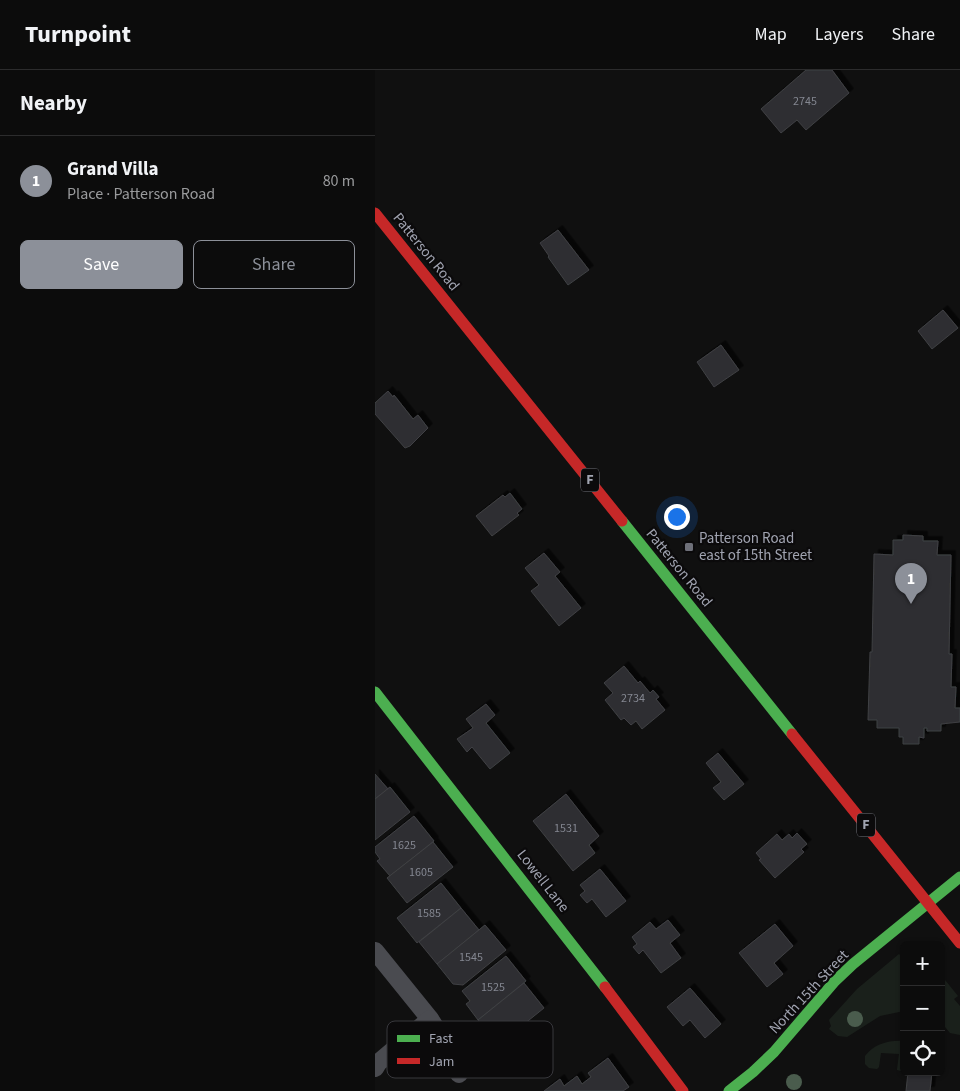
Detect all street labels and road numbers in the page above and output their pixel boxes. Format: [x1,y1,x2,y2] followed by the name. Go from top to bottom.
[388,208,464,296] street label: Patterson Road
[581,468,599,492] road number: F
[641,524,717,612] street label: Patterson Road
[857,814,875,836] road number: F
[512,845,574,917] street label: Lowell Lane
[764,945,854,1039] street label: North 15th Street

